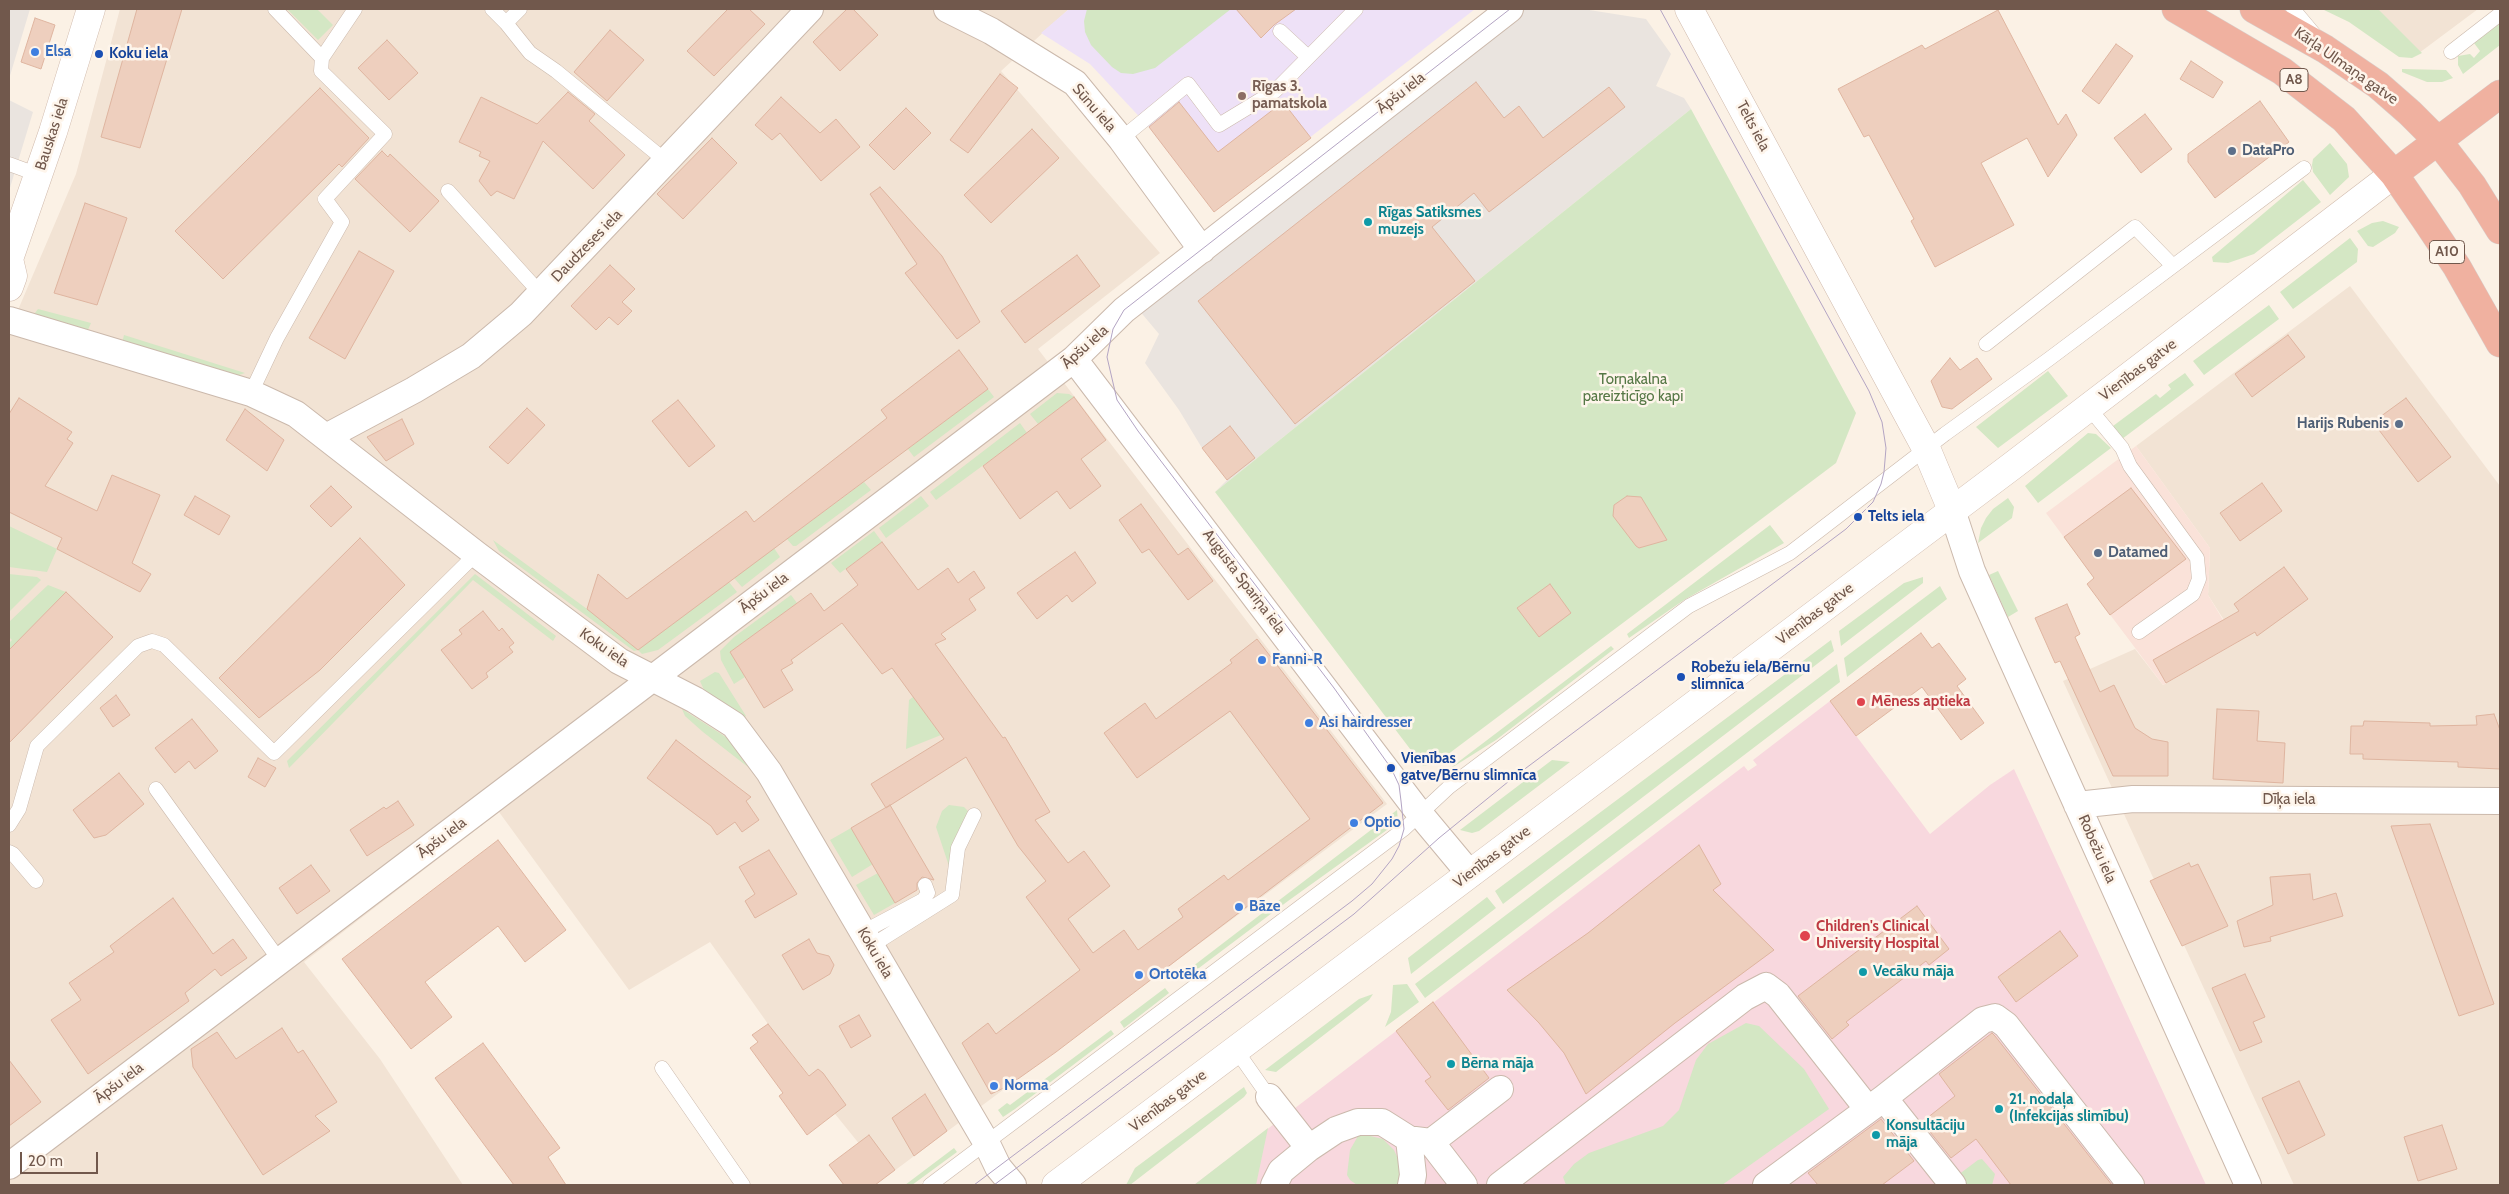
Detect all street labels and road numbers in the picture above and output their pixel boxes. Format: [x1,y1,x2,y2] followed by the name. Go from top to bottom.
[2291,23,2401,109] street label: Kārļa Ulmaņa gatve
[1373,68,1429,118] street label: Āpšu iela
[2280,68,2308,92] road number: A8
[1068,80,1120,136] street label: Sūnu iela
[32,95,72,173] street label: Bauskas iela
[1732,98,1774,154] street label: Telts iela
[548,206,626,286] street label: Daudzeses iela
[2430,240,2464,264] road number: A10
[1058,321,1112,373] street label: Āpšu iela
[2096,335,2180,405] street label: Vienības gatve
[1199,526,1289,638] street label: Augusta Spariņa iela
[736,569,792,617] street label: Āpšu iela
[1773,579,1857,649] street label: Vienības gatve
[576,625,632,671] street label: Koku iela
[2263,791,2315,809] street label: Dīķa iela
[2074,812,2120,886] street label: Robežu iela
[414,814,470,862] street label: Āpšu iela
[1450,822,1534,892] street label: Vienības gatve
[853,924,897,982] street label: Koku iela
[91,1059,147,1107] street label: Āpšu iela
[1126,1066,1210,1136] street label: Vienības gatve

